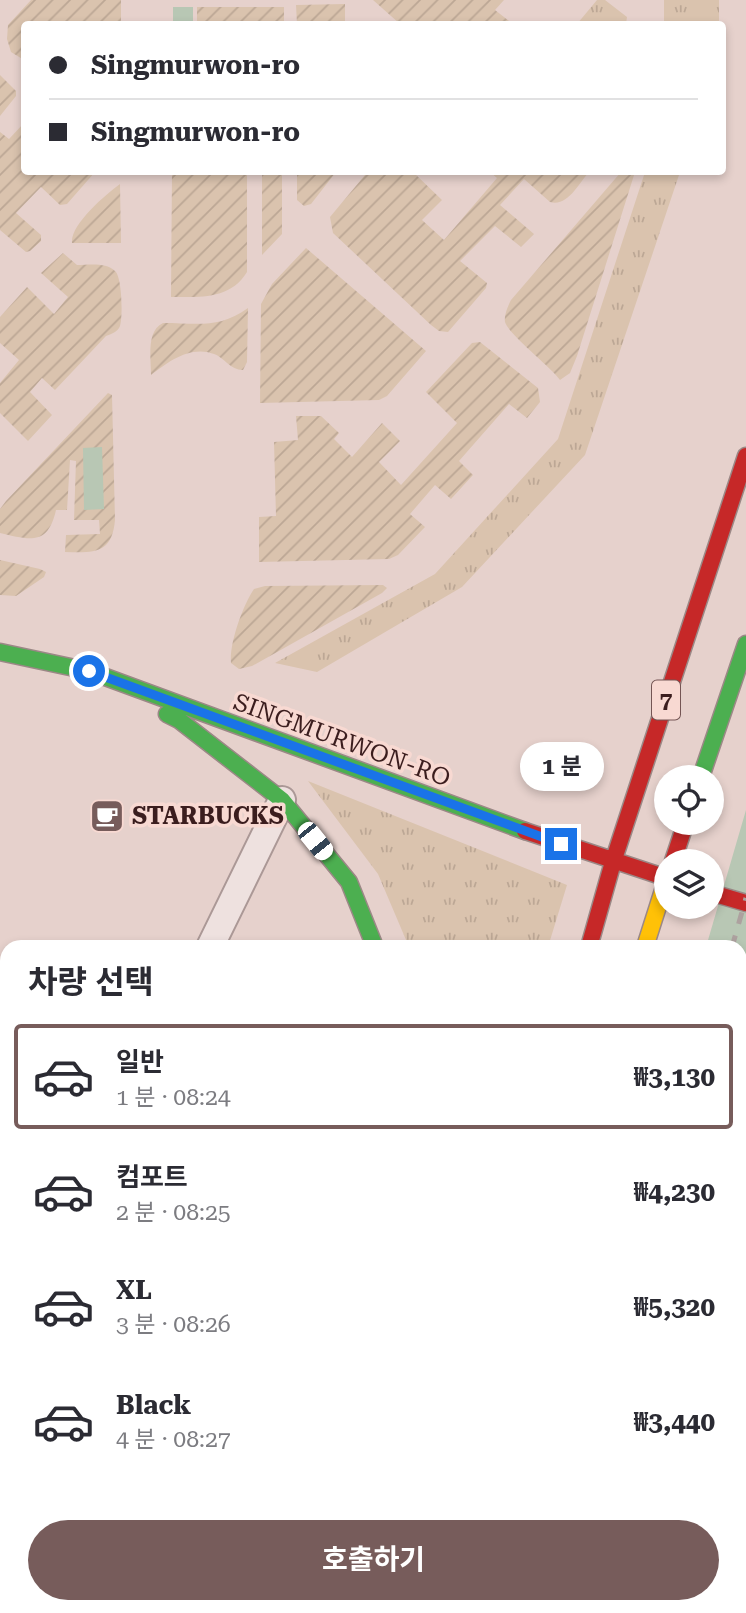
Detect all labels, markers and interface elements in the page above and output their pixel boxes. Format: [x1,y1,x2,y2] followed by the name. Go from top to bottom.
[91,50,300,80] text: Singmurwon-ro
[91,117,300,147] text: Singmurwon-ro
[73,655,105,687] route start
[652,680,680,720] road number: 7
[230,688,454,792] street label: SINGMURWON-RO
[519,742,603,792] callout: 1 분
[542,753,582,780] text: 1 분
[654,765,724,919] map controls
[654,765,724,835] button: locate
[88,797,126,835] cafe icon: STARBUCKS
[132,802,284,830] place label: STARBUCKS
[294,818,337,864] car
[545,828,577,860] route end
[654,849,724,919] button: layers
[28,963,154,1001] text: 차량 선택
[32,1045,95,1108] icon: car
[116,1047,164,1077] text: 일반
[634,1062,715,1092] text: ₩3,130
[116,1084,231,1111] text: 1 분 · 08:24
[32,1160,95,1223] icon: car
[116,1162,188,1192] text: 컴포트
[634,1177,715,1207] text: ₩4,230
[116,1199,231,1226] text: 2 분 · 08:25
[32,1275,95,1338] icon: car
[116,1275,152,1305] text: XL
[634,1292,715,1322] text: ₩5,320
[116,1311,231,1338] text: 3 분 · 08:26
[32,1390,95,1453] icon: car
[116,1390,191,1420] text: Black
[634,1407,715,1437] text: ₩3,440
[116,1426,231,1453] text: 4 분 · 08:27
[28,1520,719,1600] button: 호출하기

